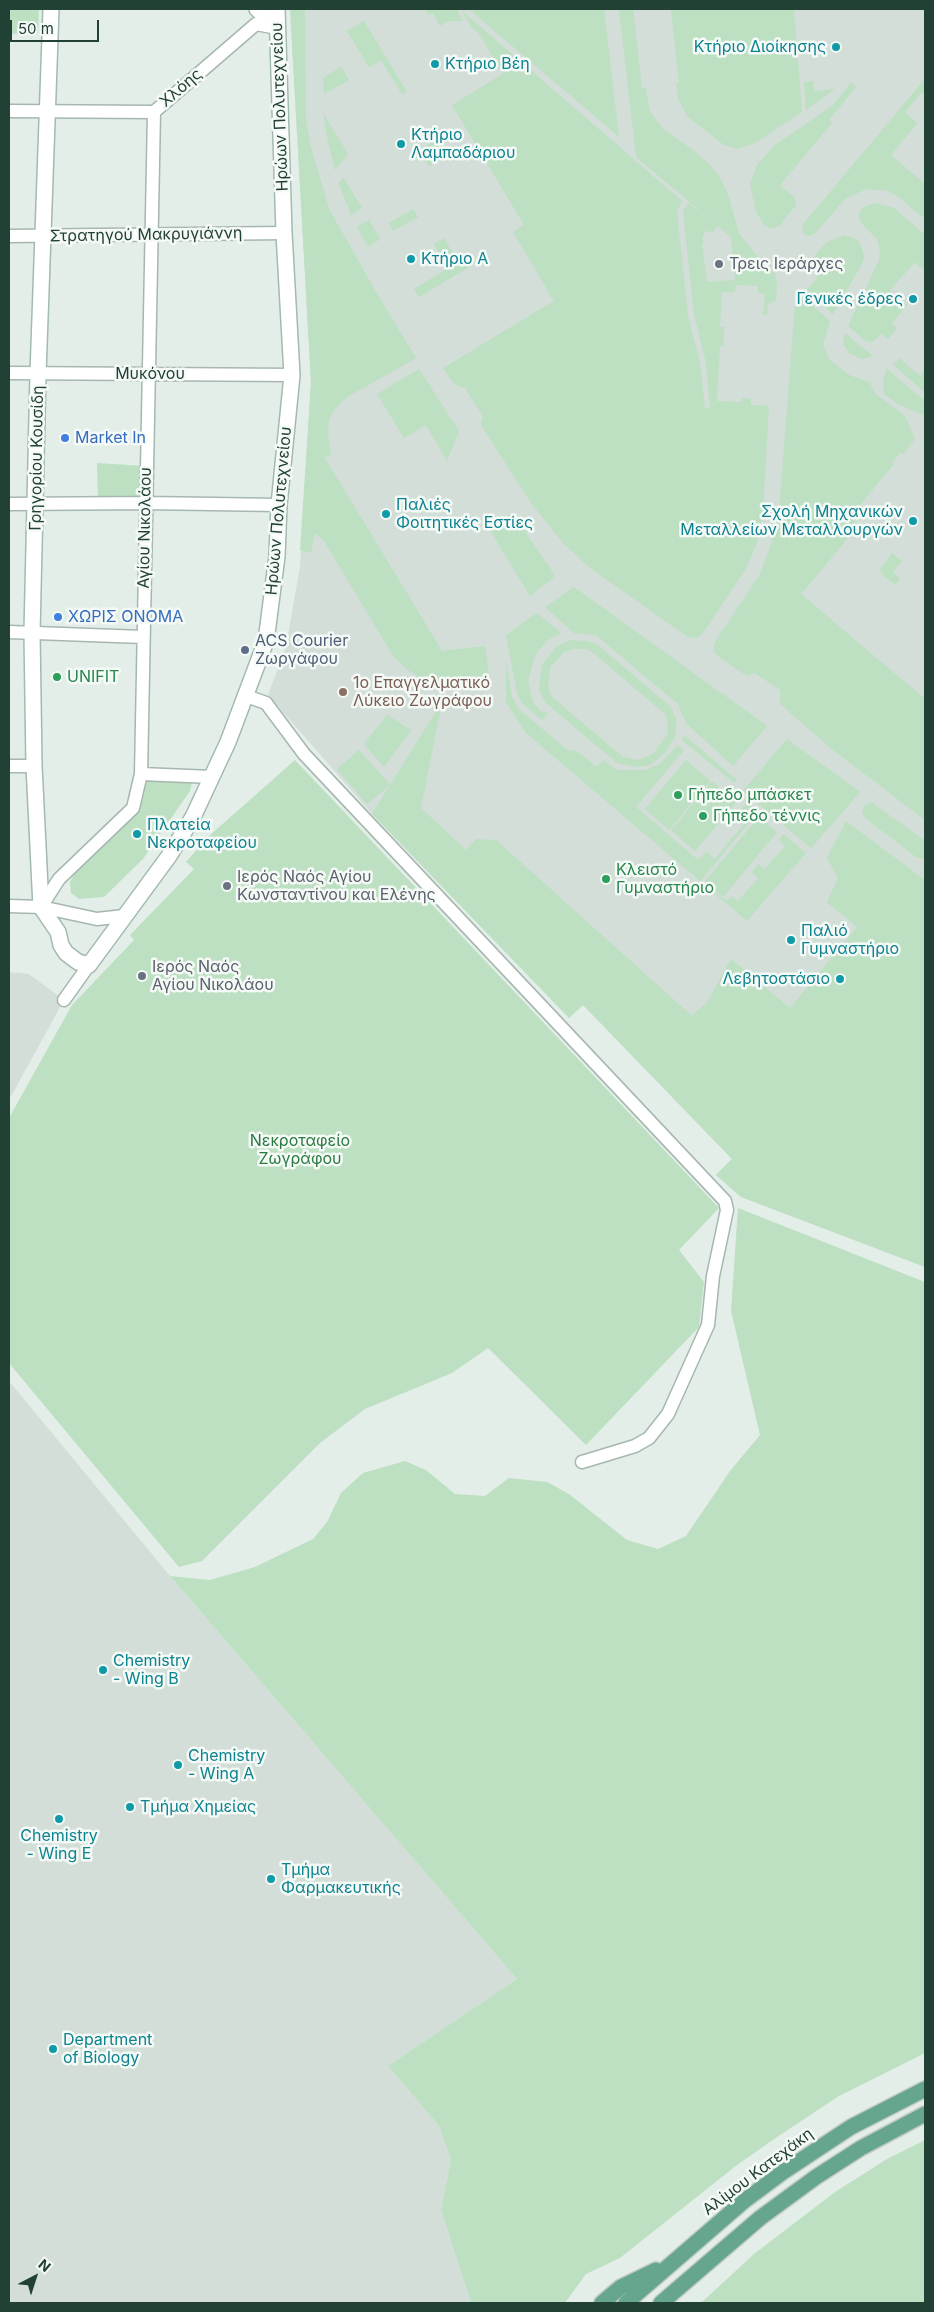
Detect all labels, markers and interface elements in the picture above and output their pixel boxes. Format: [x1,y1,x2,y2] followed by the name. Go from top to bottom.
[12,10,101,42] scale bar
[18,19,54,38] text: 50 m
[267,22,293,192] street label: Ηρώων Πολυτεχνείου
[694,37,826,57] place label: Κτήριο Διοίκησης
[830,41,842,53] marker: Κτήριο Διοίκησης
[445,54,530,74] place label: Κτήριο Βέη
[429,58,441,70] marker: Κτήριο Βέη
[156,65,206,111] street label: Χλόης
[411,125,515,163] place label: Κτήριο Λαμπαδάριου
[395,138,407,150] marker: Κτήριο Λαμπαδάριου
[49,224,243,246] street label: Στρατηγού Μακρυγιάννη
[421,249,488,269] place label: Κτήριο Α
[405,253,417,265] marker: Κτήριο Α
[729,254,843,274] place label: Τρεις Ιεράρχες
[713,258,725,270] marker: Τρεις Ιεράρχες
[796,289,903,309] place label: Γενικές έδρες
[907,293,919,305] marker: Γενικές έδρες
[115,364,185,384] street label: Μυκόνου
[26,385,48,531] street label: Γρηγορίου Κουσίδη
[262,426,296,596] street label: Ηρώων Πολυτεχνείου
[75,428,146,448] place label: Market In
[59,432,71,444] marker: Market In
[134,467,156,589] street label: Αγίου Νικολάου
[396,495,533,533] place label: Παλιές Φοιτητικές Εστίες
[680,502,903,540] place label: Σχολή Μηχανικών Μεταλλείων Μεταλλουργών
[380,508,392,520] marker: Παλιές Φοιτητικές Εστίες
[907,515,919,527] marker: Σχολή Μηχανικών Μεταλλείων Μεταλλουργών
[68,607,183,627] place label: ΧΩΡΙΣ ΟΝΟΜΑ
[52,611,64,623] marker: ΧΩΡΙΣ ΟΝΟΜΑ
[255,631,348,669] place label: ACS Courier Ζωργάφου
[239,644,251,656] marker: ACS Courier Ζωργάφου
[67,667,119,687] place label: UNIFIT
[51,671,63,683] marker: UNIFIT
[353,673,492,711] place label: 1ο Επαγγελματικό Λύκειο Ζωγράφου
[337,686,349,698] marker: 1ο Επαγγελματικό Λύκειο Ζωγράφου
[688,785,811,805] place label: Γήπεδο μπάσκετ
[672,789,684,801] marker: Γήπεδο μπάσκετ
[713,806,821,826] place label: Γήπεδο τέννις
[697,810,709,822] marker: Γήπεδο τέννις
[147,815,257,853] place label: Πλατεία Νεκροταφείου
[131,828,143,840] marker: Πλατεία Νεκροταφείου
[616,860,714,898] place label: Κλειστό Γυμναστήριο
[237,867,436,905] place label: Ιερός Ναός Αγίου Κωνσταντίνου και Ελένης
[600,873,612,885] marker: Κλειστό Γυμναστήριο
[221,880,233,892] marker: Ιερός Ναός Αγίου Κωνσταντίνου και Ελένης
[801,921,899,959] place label: Παλιό Γυμναστήριο
[785,934,797,946] marker: Παλιό Γυμναστήριο
[152,957,274,995] place label: Ιερός Ναός Αγίου Νικολάου
[723,969,830,989] place label: Λεβητοστάσιο
[136,970,148,982] marker: Ιερός Ναός Αγίου Νικολάου
[834,973,846,985] marker: Λεβητοστάσιο
[250,1131,350,1169] park label: Νεκροταφείο Ζωγράφου
[113,1651,190,1689] place label: Chemistry - Wing Β
[97,1664,109,1676] marker: Chemistry - Wing Β
[188,1746,265,1784] place label: Chemistry - Wing Α
[172,1759,184,1771] marker: Chemistry - Wing Α
[140,1797,256,1817] place label: Τμήμα Χημείας
[124,1801,136,1813] marker: Τμήμα Χημείας
[53,1813,65,1825] marker: Chemistry - Wing Ε
[20,1826,98,1864] place label: Chemistry - Wing Ε
[281,1860,401,1898] place label: Τμήμα Φαρμακευτικής
[265,1873,277,1885] marker: Τμήμα Φαρμακευτικής
[63,2030,152,2068] place label: Department of Biology
[47,2043,59,2055] marker: Department of Biology
[699,2124,817,2220] street label: Αλίμου Κατεχάκη
[10,2252,60,2302] north arrow
[35,2255,55,2275] text: N

